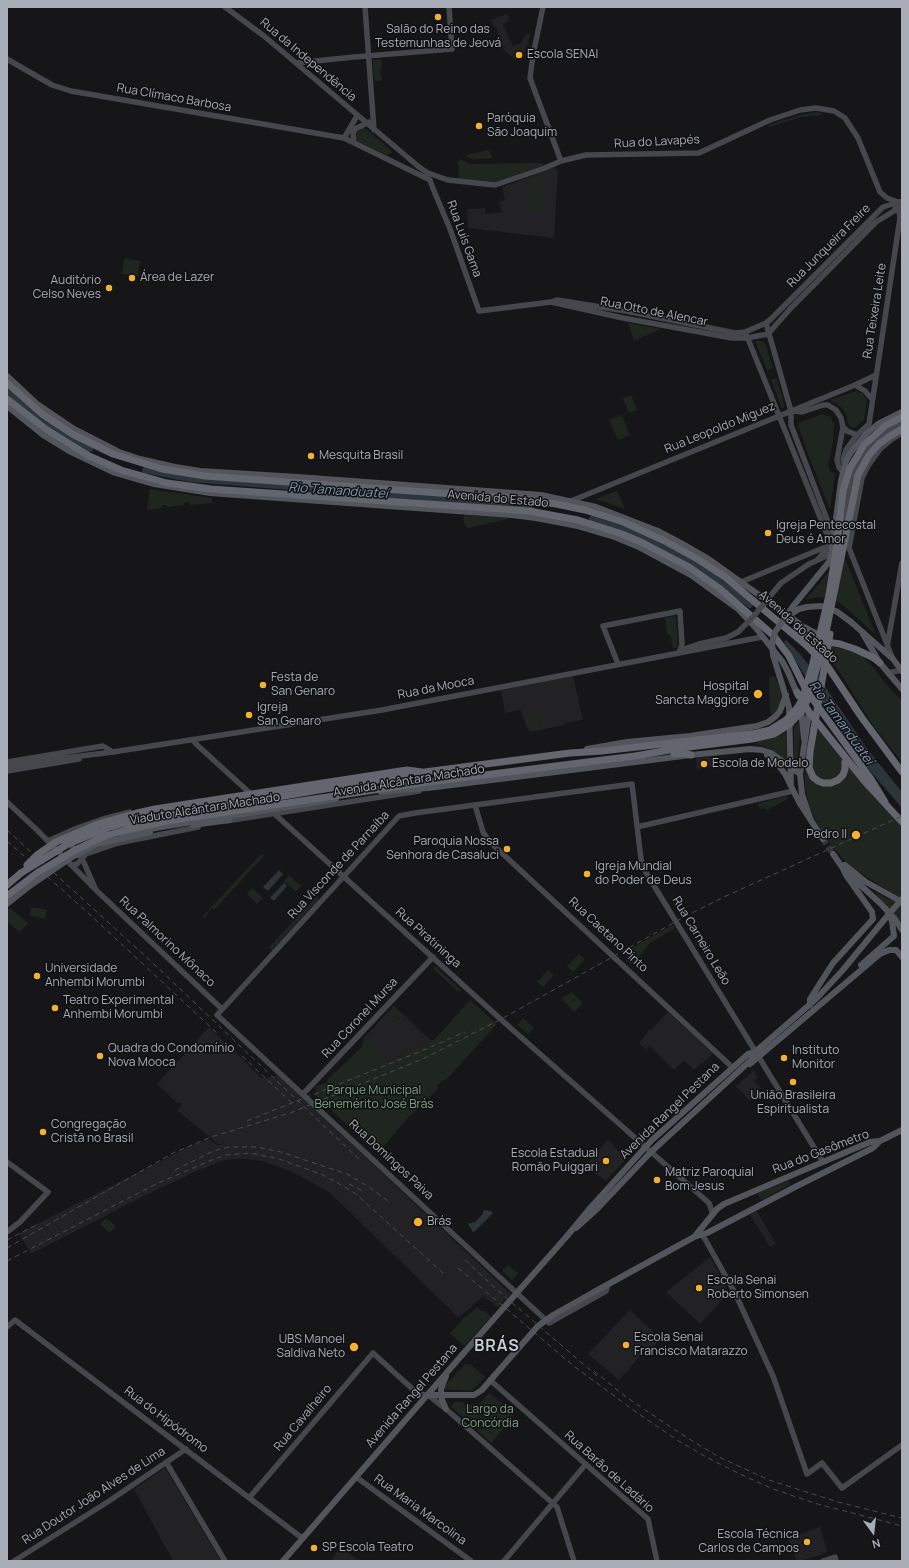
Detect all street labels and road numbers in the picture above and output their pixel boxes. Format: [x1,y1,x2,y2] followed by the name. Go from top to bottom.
[257,15,359,105] street label: Rua da Independência
[116,81,232,115] street label: Rua Clímaco Barbosa
[614,133,700,151] street label: Rua do Lavapés
[443,199,485,279] street label: Rua Luís Gama
[784,201,874,291] street label: Rua Junqueira Freire
[860,262,890,360] street label: Rua Teixeira Leite
[599,295,709,329] street label: Rua Otto de Alencar
[663,399,777,457] street label: Rua Leopoldo Miguez
[447,487,549,511] street label: Avenida do Estado
[756,588,840,666] street label: Avenida do Estado
[397,674,475,702] street label: Rua da Mooca
[332,762,486,800] street label: Avenida Alcântara Machado
[129,790,281,828] street label: Viaduto Alcântara Machado
[285,808,393,922] street label: Rua Visconde de Parnaíba
[116,894,218,990] street label: Rua Palmorino Mônaco
[669,894,733,988] street label: Rua Carneiro Leão
[565,895,651,975] street label: Rua Caetano Pinto
[392,905,464,971] street label: Rua Piratininga
[319,975,401,1061] street label: Rua Coronel Mursa
[617,1060,723,1162] street label: Avenida Rangel Pestana
[346,1117,436,1203] street label: Rua Domingos Paiva
[771,1127,871,1177] street label: Rua do Gasômetro
[363,1341,461,1451] street label: Avenida Rangel Pestana
[271,1382,335,1454] street label: Rua Cavalheiro
[121,1384,211,1456] street label: Rua do Hipódromo
[561,1428,657,1516] street label: Rua Barão de Ladário
[20,1444,168,1548] street label: Rua Doutor João Alves de Lima
[371,1472,469,1548] street label: Rua Maria Marcolina

